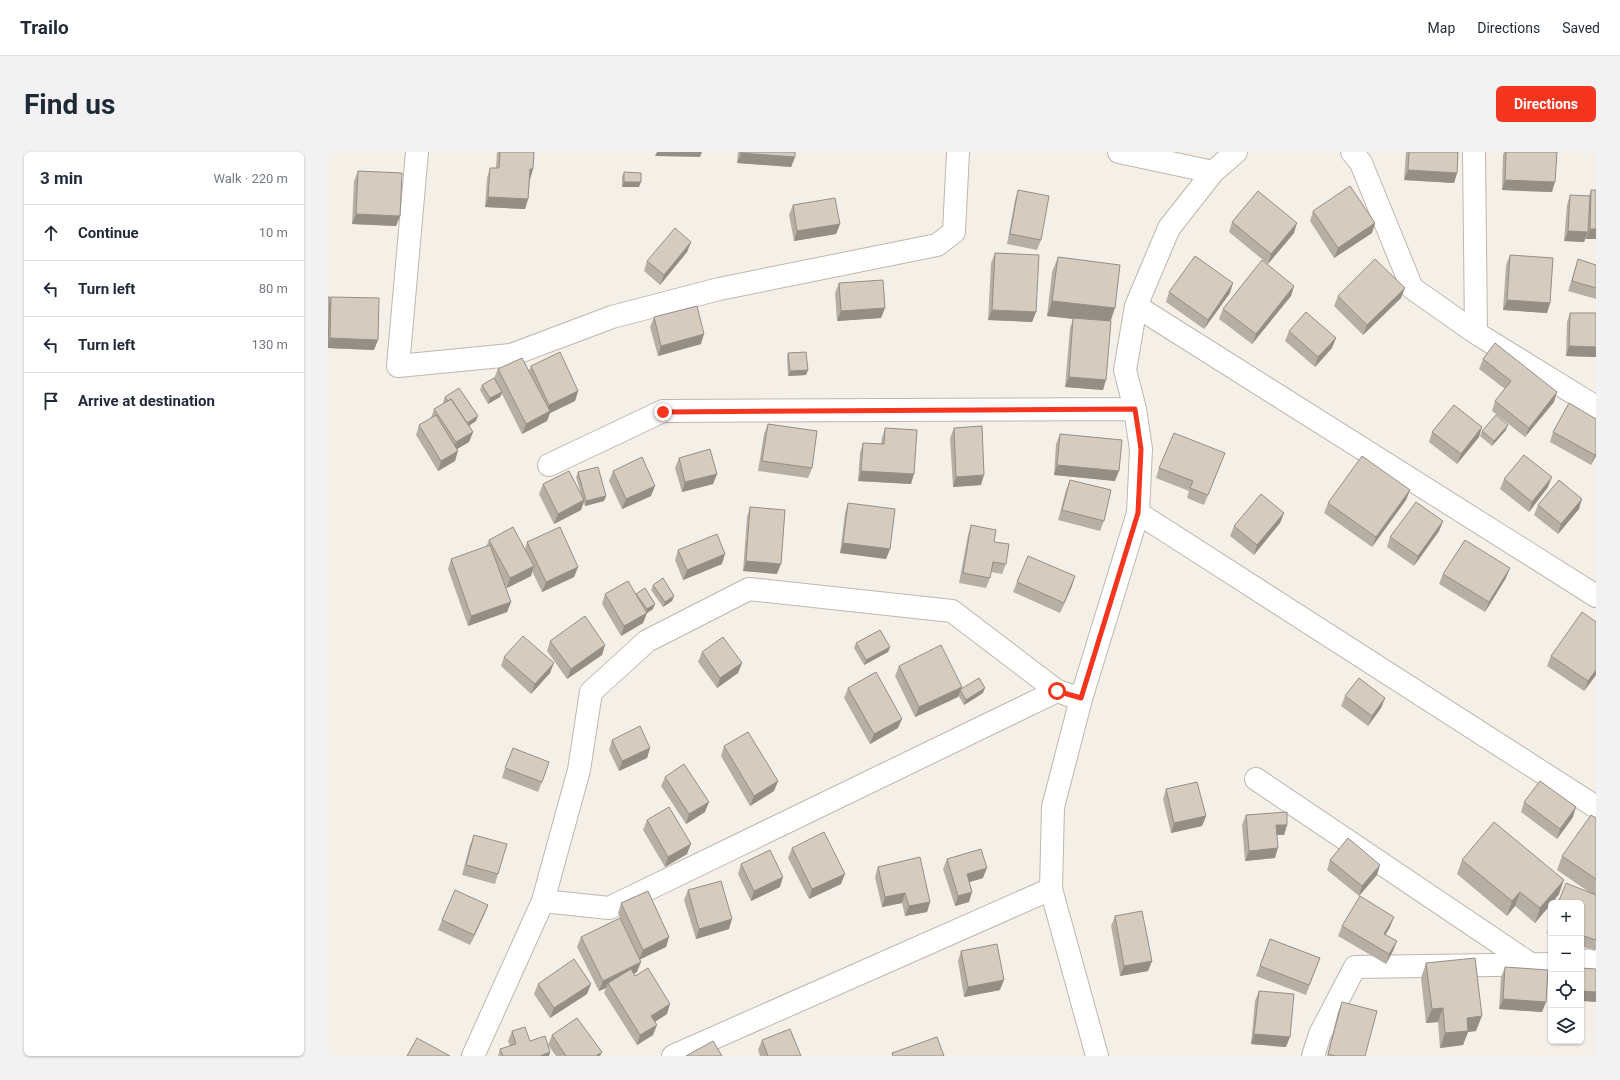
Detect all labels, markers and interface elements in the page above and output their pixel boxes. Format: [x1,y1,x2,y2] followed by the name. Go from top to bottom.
[20,16,69,39] text: Trailo
[1428,20,1455,36] text: Map
[1477,20,1540,36] text: Directions
[1562,20,1600,36] text: Saved
[1496,86,1596,122] button: Directions
[24,88,115,121] text: Find us
[40,168,83,188] text: 3 min
[213,171,288,186] text: Walk · 220 m
[40,222,62,244] icon: ahead
[78,224,139,242] text: Continue
[259,225,288,240] text: 10 m
[40,278,62,300] icon: left
[78,280,135,298] text: Turn left
[259,281,288,296] text: 80 m
[40,334,62,356] icon: left
[78,336,135,354] text: Turn left
[251,337,288,352] text: 130 m
[40,390,62,412] icon: arrive
[78,392,215,410] text: Arrive at destination
[654,403,672,421] route end
[1048,682,1066,700] route start
[1548,900,1584,1044] map controls
[1548,900,1584,936] button: +
[1548,936,1584,972] button: −
[1548,972,1584,1008] button: locate
[1548,1008,1584,1044] button: layers

